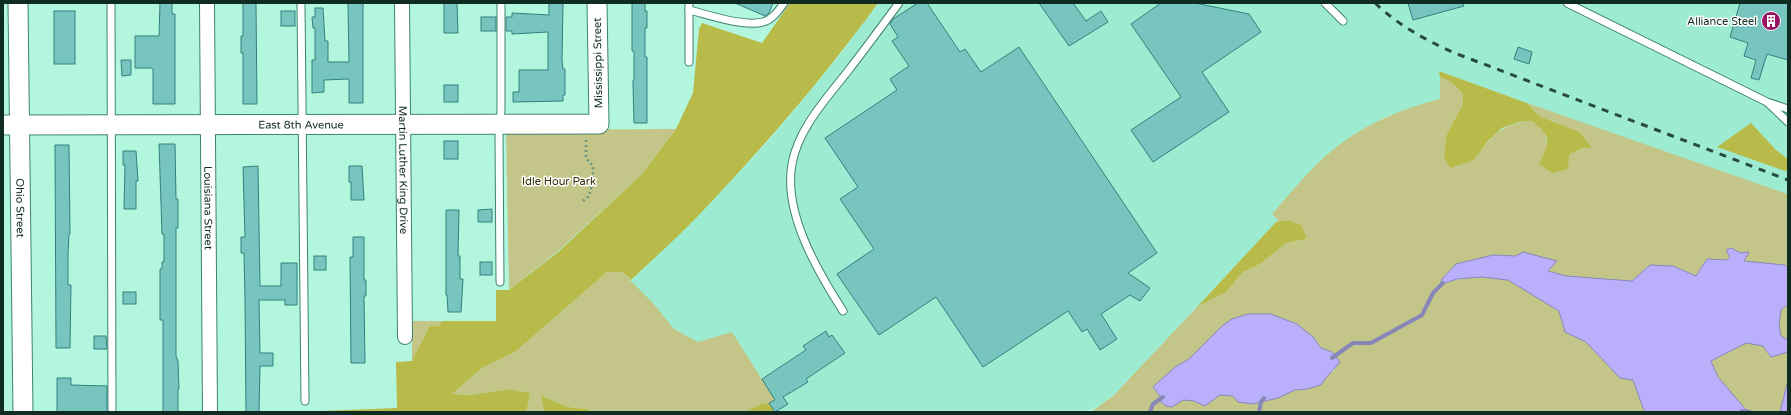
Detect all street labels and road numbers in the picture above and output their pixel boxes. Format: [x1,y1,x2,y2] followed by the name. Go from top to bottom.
[591,18,605,108] street label: Mississippi Street
[396,106,411,234] street label: Martin Luther King Drive
[258,118,344,131] street label: East 8th Avenue
[202,166,215,250] street label: Louisiana Street
[14,178,27,238] street label: Ohio Street

